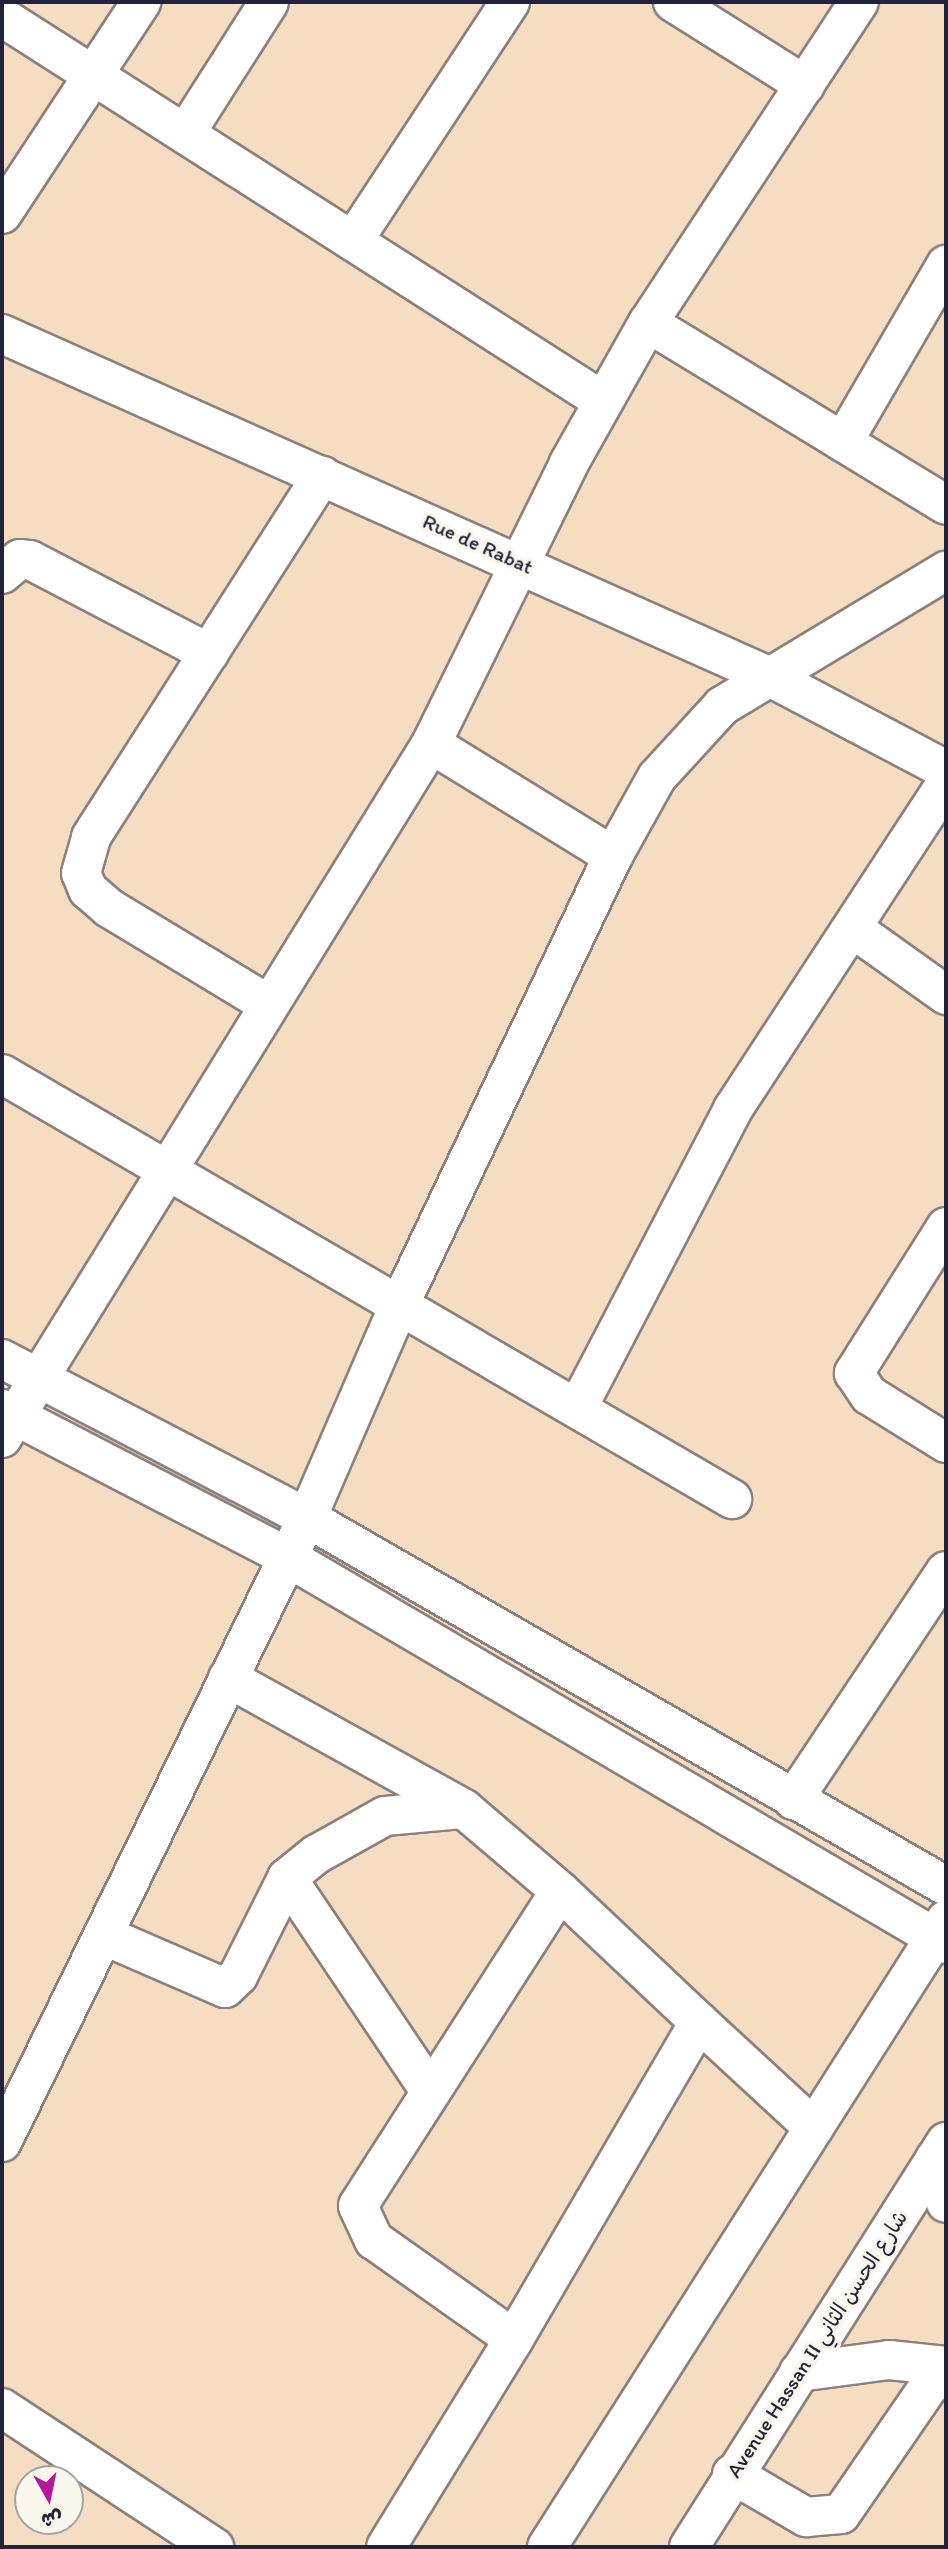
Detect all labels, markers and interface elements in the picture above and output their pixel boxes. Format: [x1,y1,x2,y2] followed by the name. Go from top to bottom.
[419,509,537,579] street label: Rue de Rabat
[721,2205,913,2483] street label: Avenue Hassan II شارع الحسن الثاني
[14,2465,84,2535] north arrow
[40,2506,64,2532] text: ش

